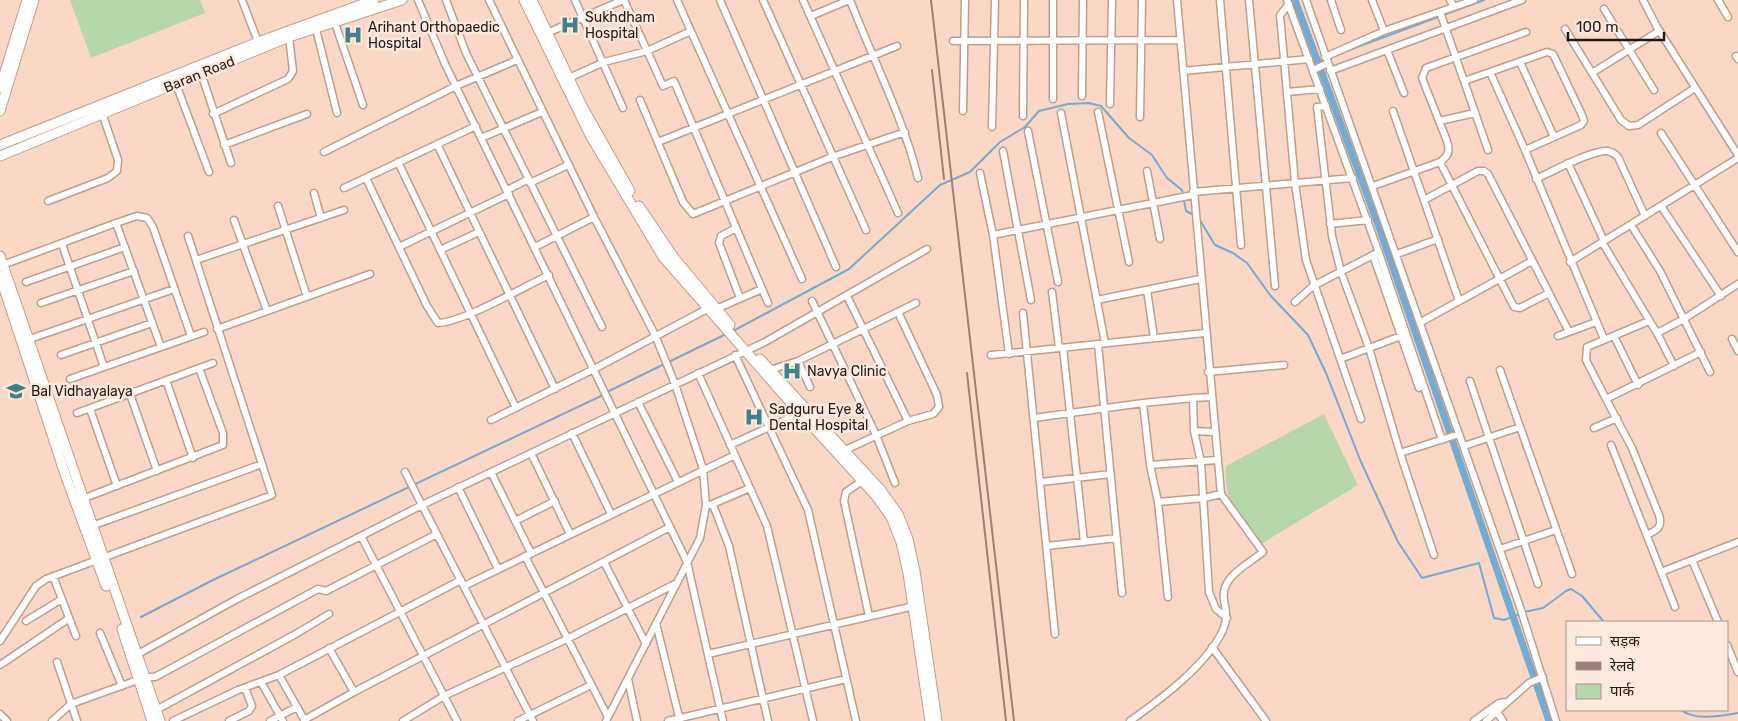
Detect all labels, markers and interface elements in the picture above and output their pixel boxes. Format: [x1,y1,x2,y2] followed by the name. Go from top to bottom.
[585,9,655,42] place label: Sukhdham Hospital
[1568,10,1664,42] scale bar
[559,14,581,36] hospital icon: Sukhdham Hospital
[1576,18,1618,36] text: 100 m
[368,19,500,52] place label: Arihant Orthopaedic Hospital
[342,24,364,46] hospital icon: Arihant Orthopaedic Hospital
[161,53,237,96] street label: Baran Road
[781,360,803,382] hospital icon: Navya Clinic
[807,363,887,380] place label: Navya Clinic
[5,380,27,402] school or university icon: Bal Vidhayalaya
[31,383,133,400] place label: Bal Vidhayalaya
[769,401,868,434] place label: Sadguru Eye & Dental Hospital
[743,406,765,428] hospital icon: Sadguru Eye & Dental Hospital
[1566,621,1728,711] legend
[1610,632,1640,650] text: सड़क
[1609,657,1635,675] text: रेलवे
[1610,682,1634,700] text: पार्क

